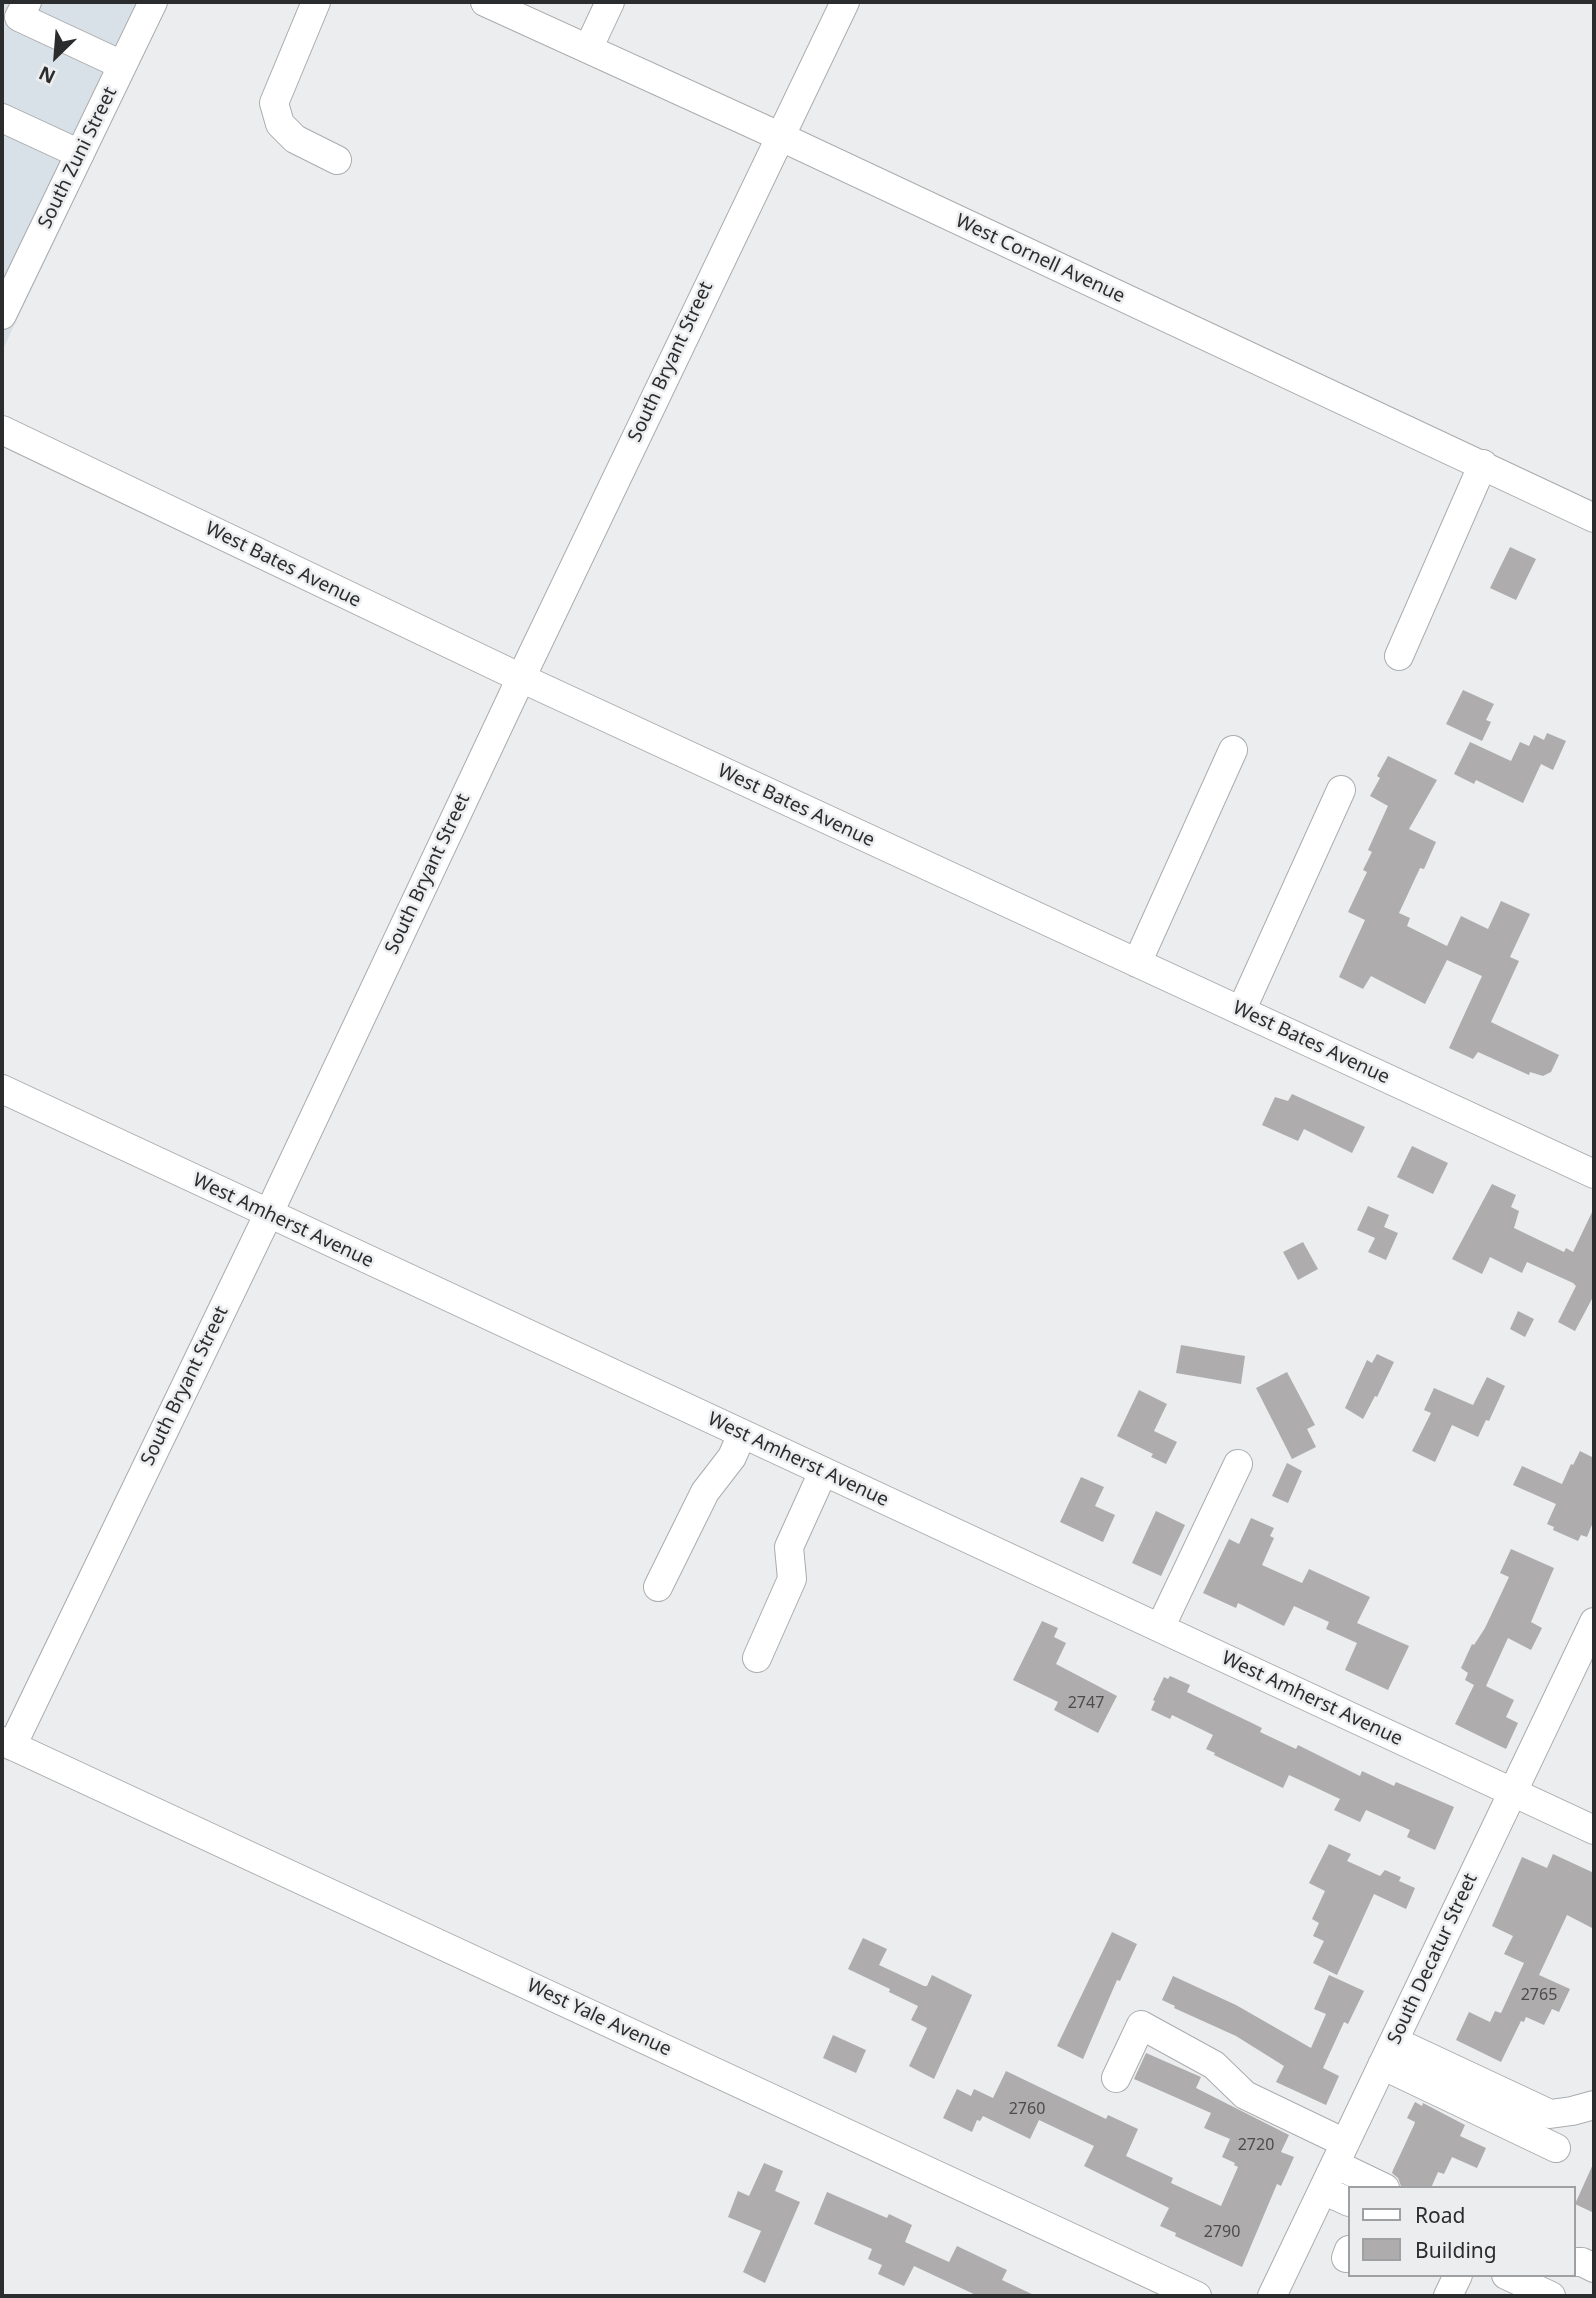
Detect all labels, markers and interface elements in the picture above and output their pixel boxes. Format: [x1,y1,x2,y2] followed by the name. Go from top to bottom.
[21,21,91,91] north arrow
[35,60,60,90] text: N
[34,84,122,232] street label: South Zuni Street
[952,210,1128,308] street label: West Cornell Avenue
[624,278,718,446] street label: South Bryant Street
[201,517,365,613] street label: West Bates Avenue
[714,760,878,852] street label: West Bates Avenue
[381,790,475,958] street label: South Bryant Street
[1229,997,1393,1089] street label: West Bates Avenue
[189,1169,377,1273] street label: West Amherst Avenue
[137,1303,233,1469] street label: South Bryant Street
[704,1408,892,1512] street label: West Amherst Avenue
[1218,1647,1406,1751] street label: West Amherst Avenue
[1068,1693,1104,1713] house number: 2747
[1383,1870,1483,2048] street label: South Decatur Street
[523,1975,675,2061] street label: West Yale Avenue
[1521,1985,1557,2005] house number: 2765
[1009,2099,1045,2119] house number: 2760
[1238,2135,1274,2155] house number: 2720
[1348,2186,1575,2277] legend
[1415,2201,1465,2229] text: Road
[1204,2222,1240,2242] house number: 2790
[1415,2236,1497,2264] text: Building

